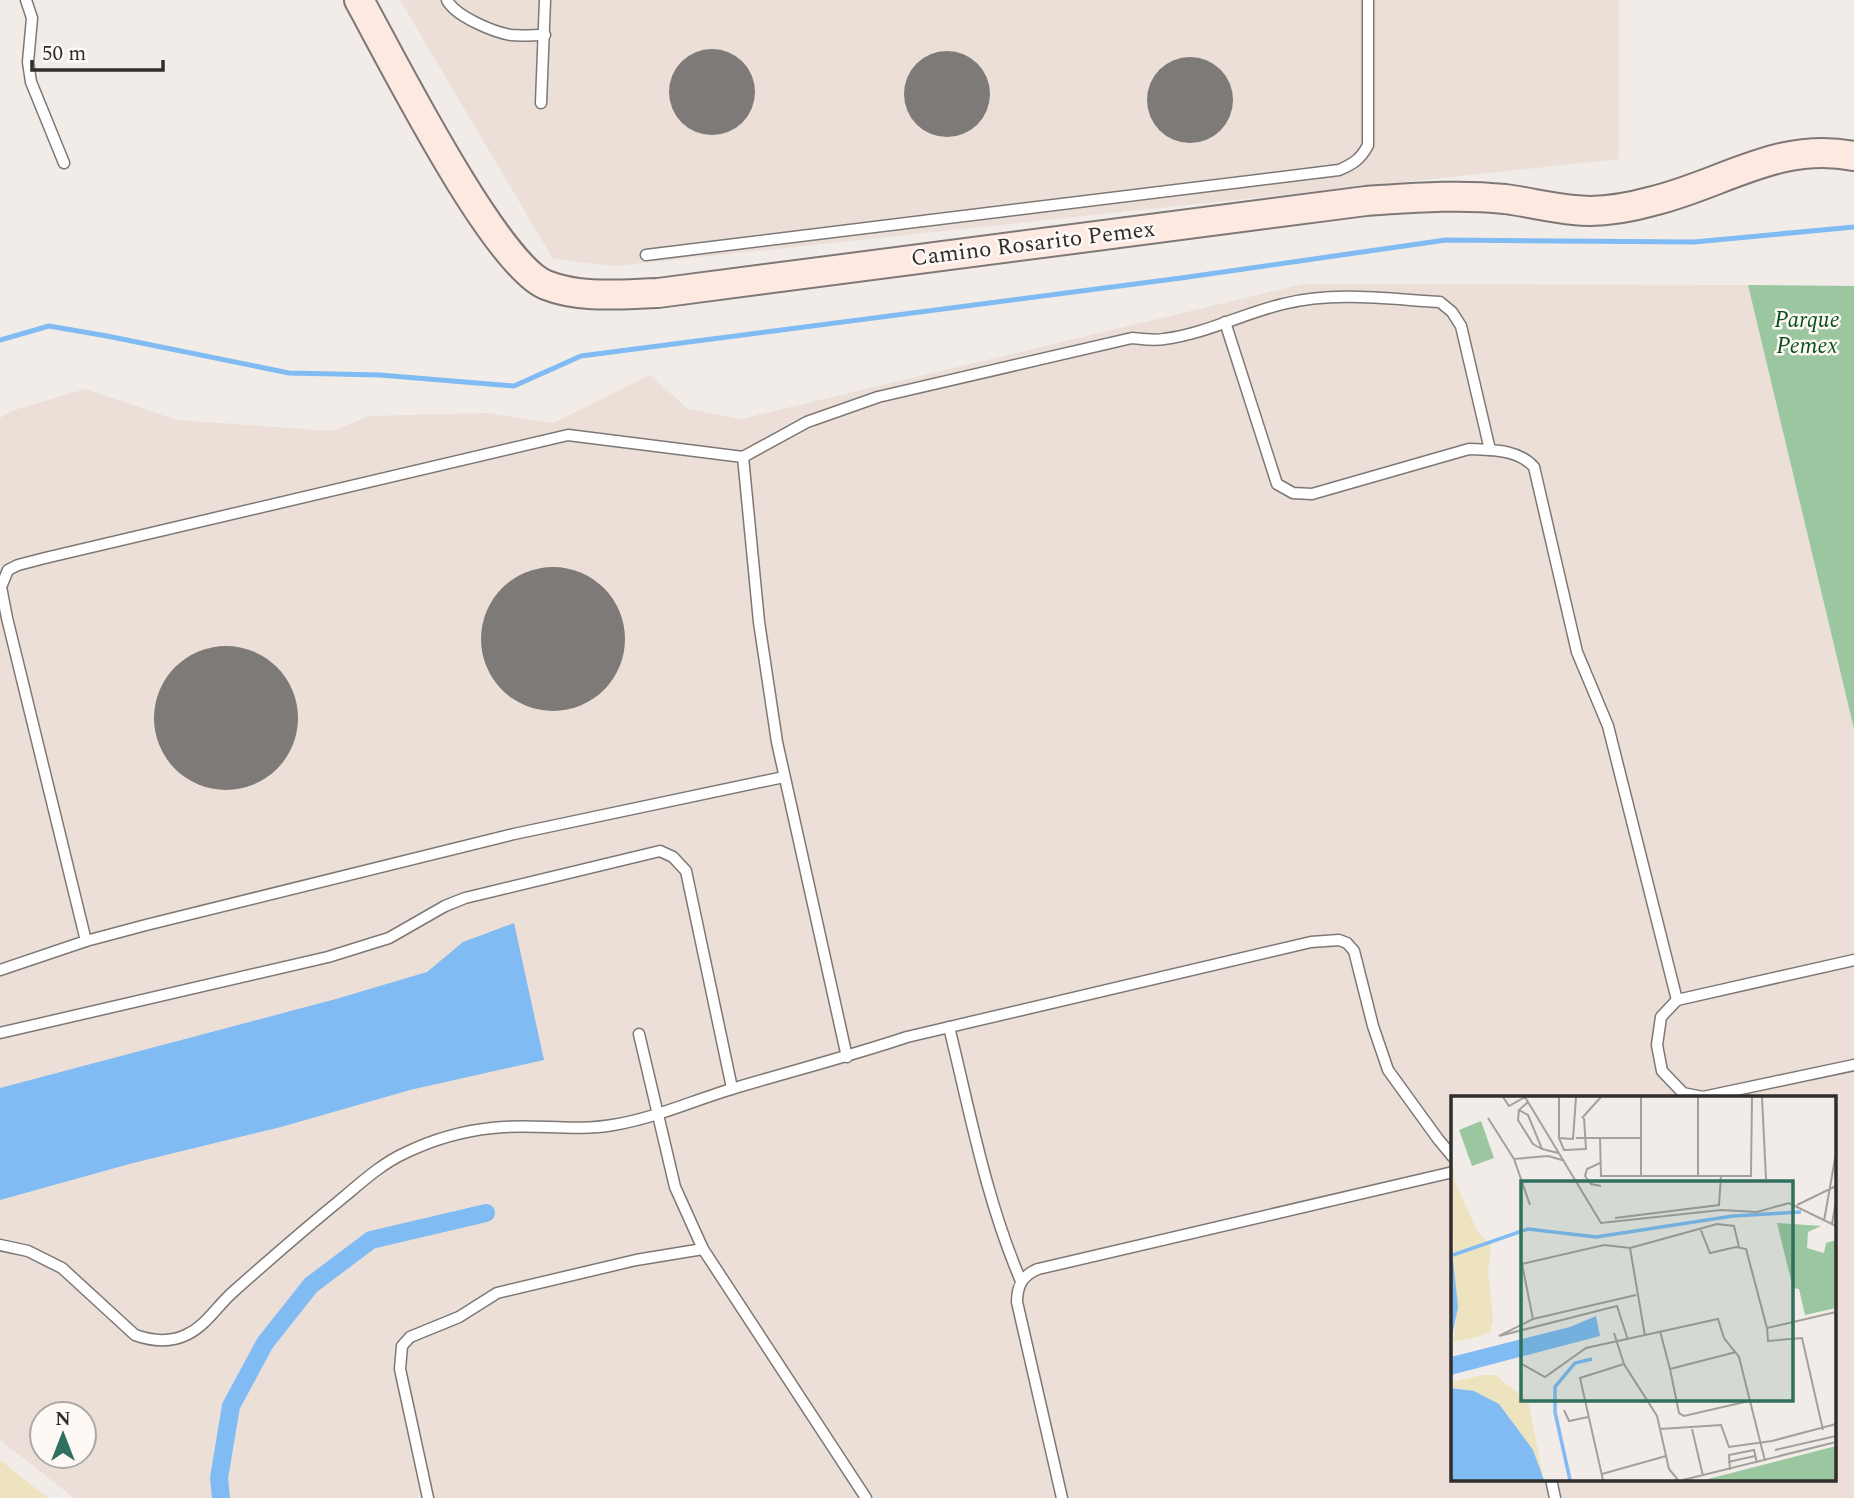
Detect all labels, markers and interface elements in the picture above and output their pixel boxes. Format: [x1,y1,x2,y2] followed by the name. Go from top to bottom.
[32,28,163,72] scale bar
[42,38,86,70] text: 50 m
[909,212,1157,276] street label: Camino Rosarito Pemex
[1774,303,1840,364] park label: Parque Pemex
[1451,1096,1836,1480] inset map
[28,1400,98,1470] north arrow
[55,1405,71,1434] text: N

